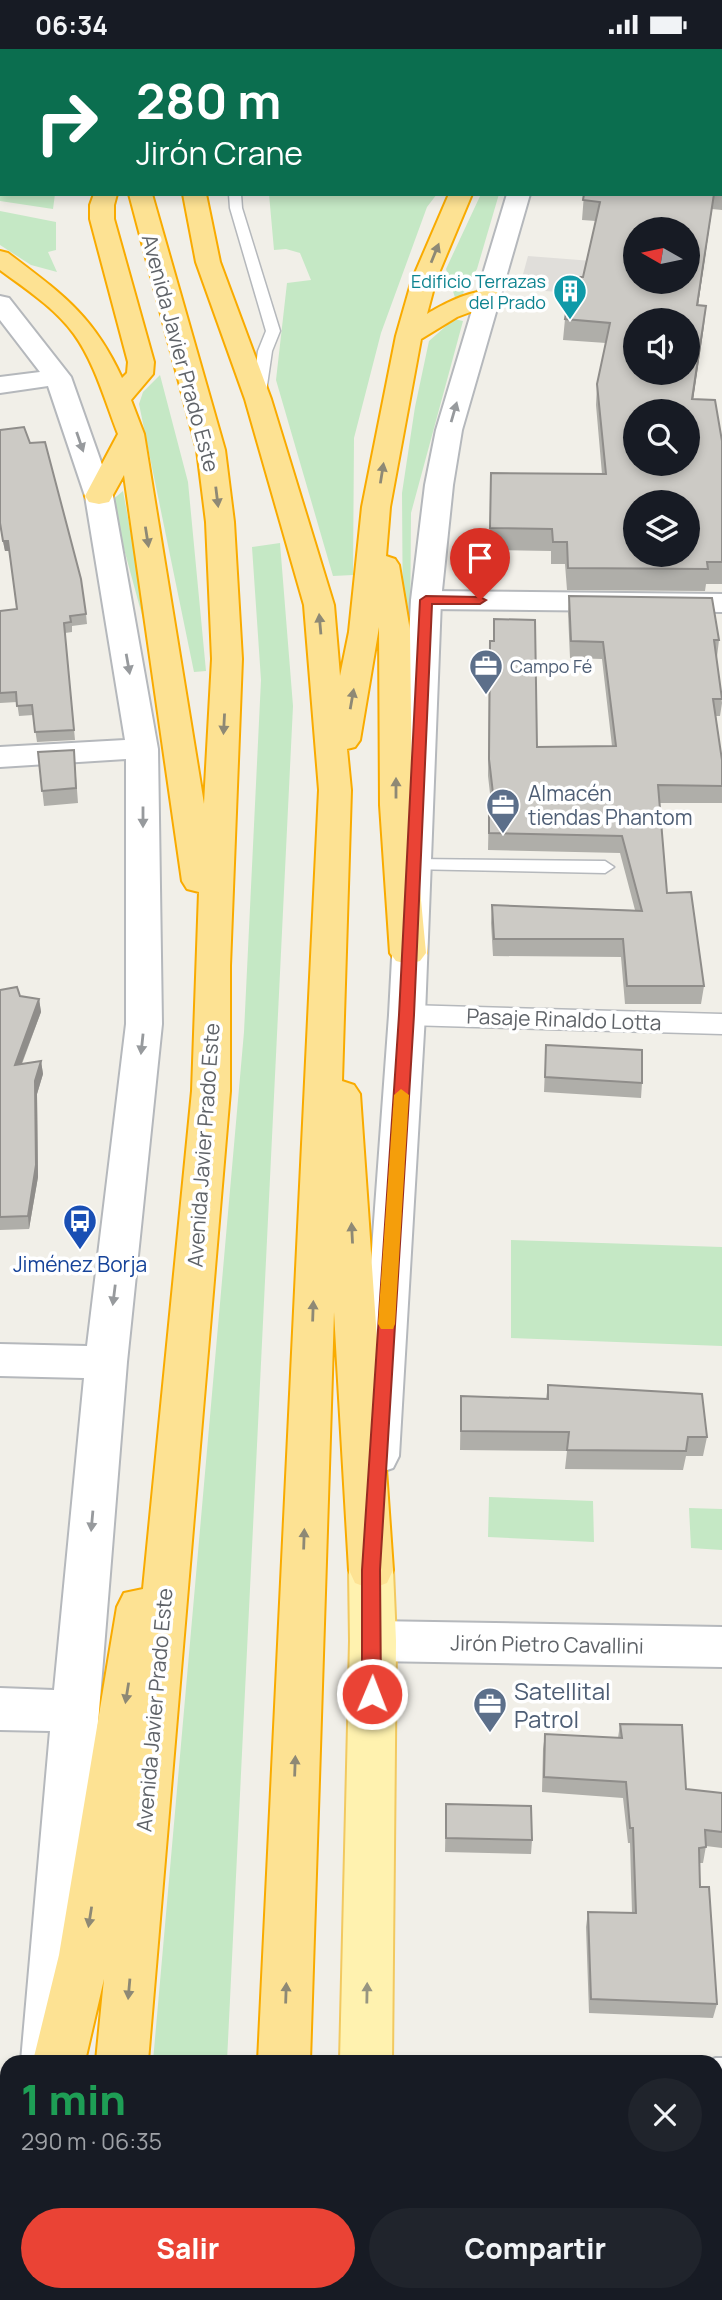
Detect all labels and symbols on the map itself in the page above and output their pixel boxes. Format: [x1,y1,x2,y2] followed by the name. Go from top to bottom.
[623,217,700,294] north arrow
[136,231,226,475] street label: Avenida Javier Prado Este
[429,242,440,263] one-way arrow
[411,269,546,314] place label: Edificio Terrazas del Prado
[551,272,589,321] building icon: Edificio Terrazas del Prado
[449,400,460,422] one-way arrow
[75,431,86,452] one-way arrow
[377,462,388,484] one-way arrow
[211,487,222,509] one-way arrow
[142,526,153,548] one-way arrow
[450,528,510,600] pin
[314,613,325,635] one-way arrow
[467,647,505,696] office icon: Campo Fé
[123,653,134,675] one-way arrow
[510,654,592,678] place label: Campo Fé
[346,688,357,710] one-way arrow
[218,714,229,736] one-way arrow
[390,776,401,798] one-way arrow
[528,779,693,831] place label: Almacén tiendas Phantom
[484,786,522,835] office icon: Almacén tiendas Phantom
[137,806,149,828] one-way arrow
[466,1002,662,1036] street label: Pasaje Rinaldo Lotta
[180,1022,226,1268] street label: Avenida Javier Prado Este
[137,1034,148,1056] one-way arrow
[61,1202,99,1251] bus stop icon: Jiménez Borja
[346,1222,357,1244] one-way arrow
[13,1250,147,1278] place label: Jiménez Borja
[108,1284,119,1306] one-way arrow
[308,1300,319,1322] one-way arrow
[86,1510,97,1532] one-way arrow
[299,1527,310,1549] one-way arrow
[129,1587,179,1833] street label: Avenida Javier Prado Este
[450,1628,644,1660] street label: Jirón Pietro Cavallini
[335,1657,409,1731] position arrow
[514,1674,611,1735] place label: Satellital Patrol
[121,1682,132,1704] one-way arrow
[471,1685,509,1734] office icon: Satellital Patrol
[290,1755,301,1777] one-way arrow
[84,1906,95,1928] one-way arrow
[123,1978,134,2000] one-way arrow
[281,1982,292,2004] one-way arrow
[361,1982,373,2004] one-way arrow

